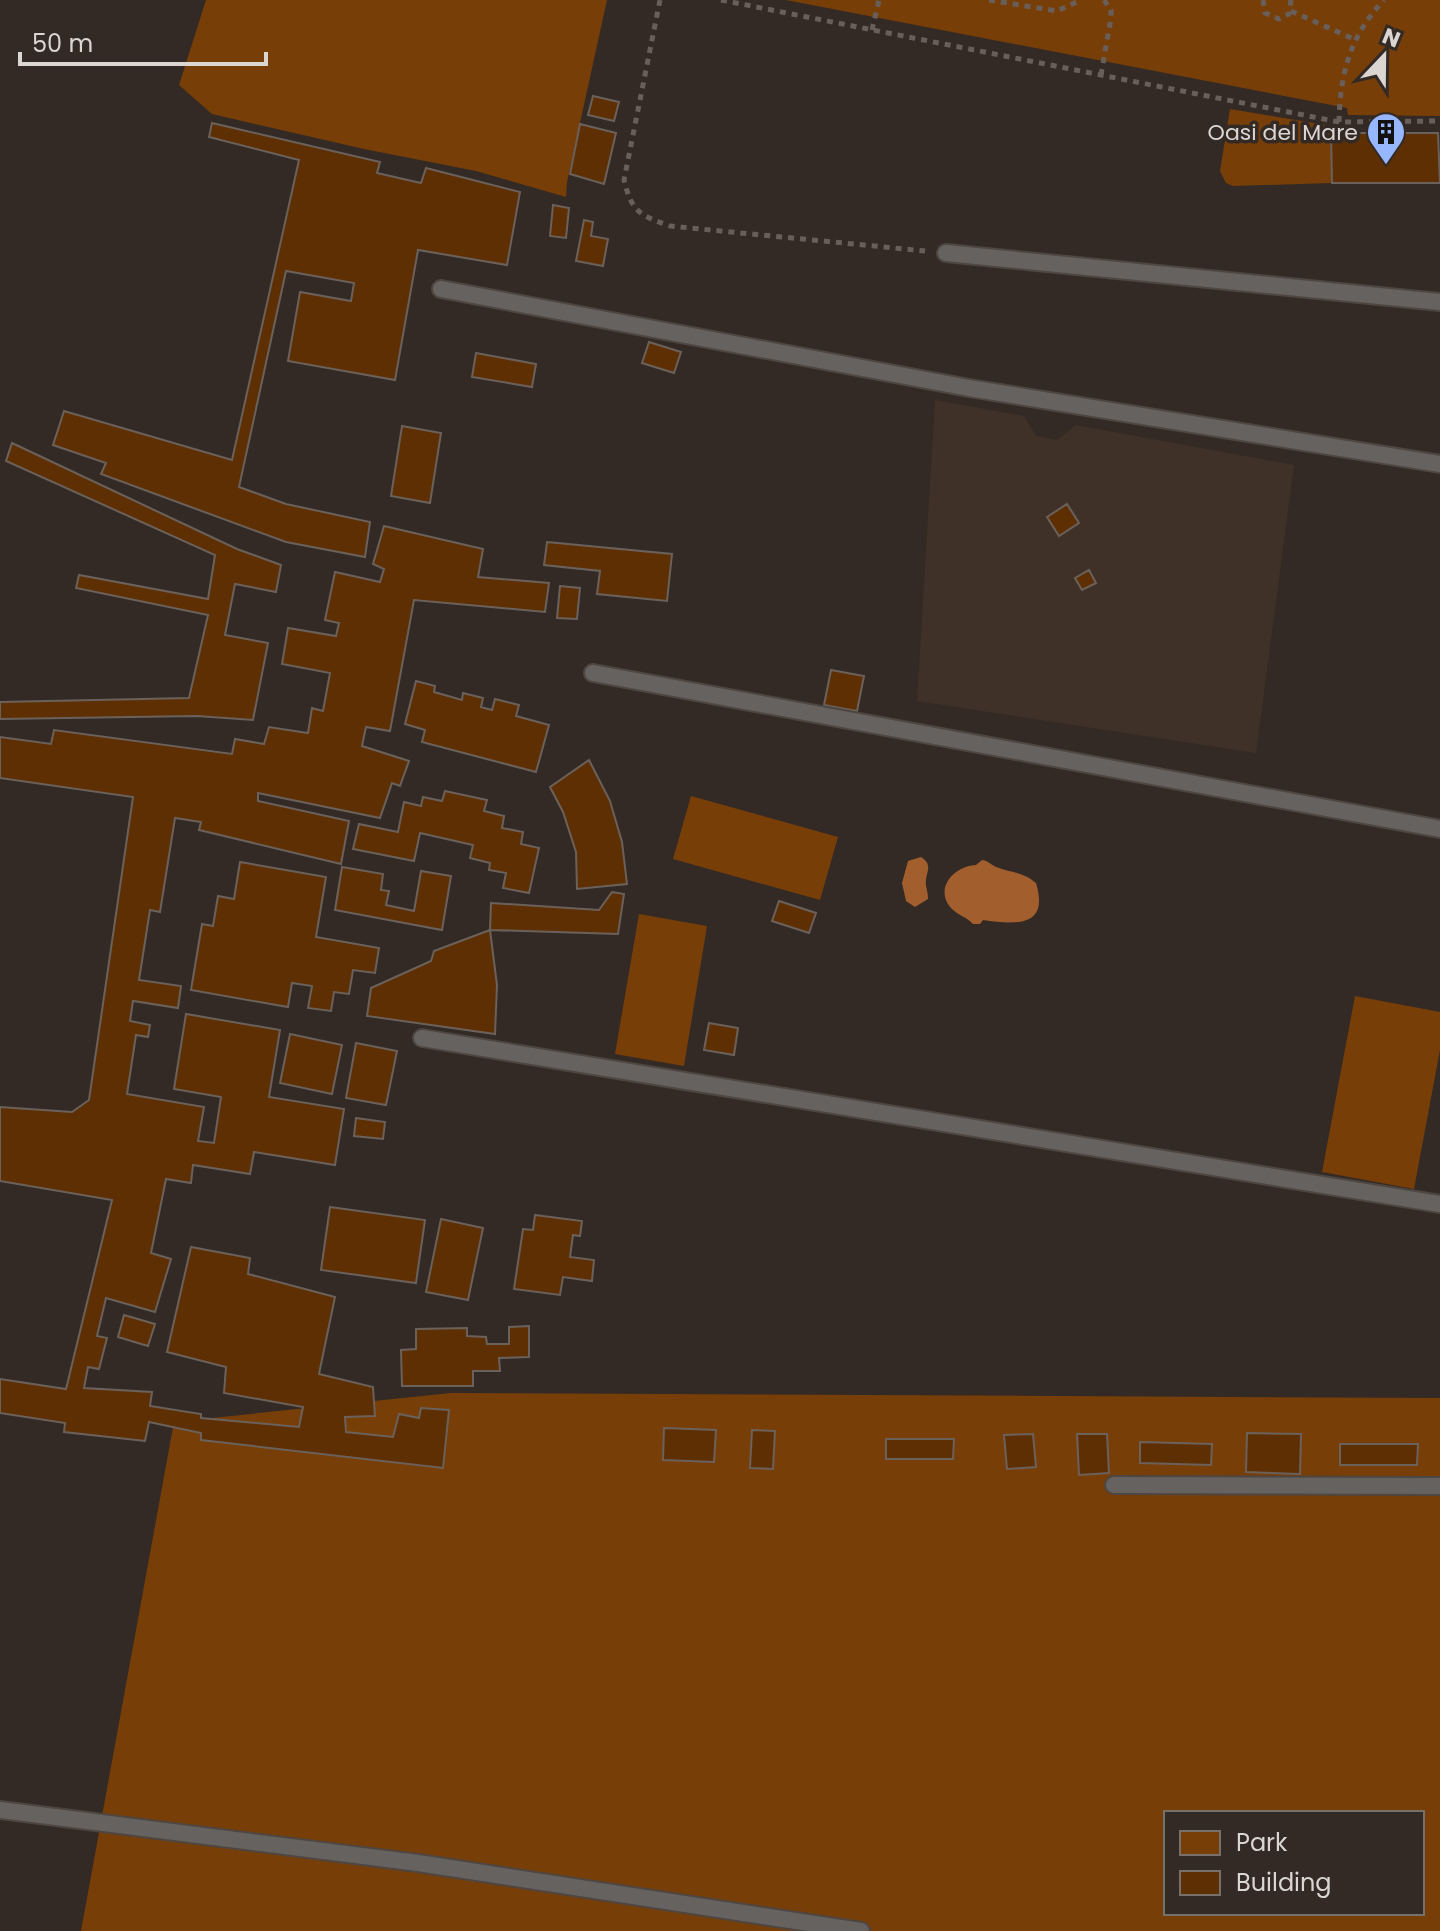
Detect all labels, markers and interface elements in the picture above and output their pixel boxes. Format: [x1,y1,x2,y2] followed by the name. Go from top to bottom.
[20,16,266,66] scale bar
[1344,16,1424,96] north arrow
[1378,20,1405,55] text: N
[32,27,93,60] text: 50 m
[1365,111,1407,166] building icon: Oasi del Mare
[1208,117,1358,148] place label: Oasi del Mare
[1164,1811,1424,1915] legend
[1236,1826,1288,1859] text: Park
[1236,1866,1332,1899] text: Building

